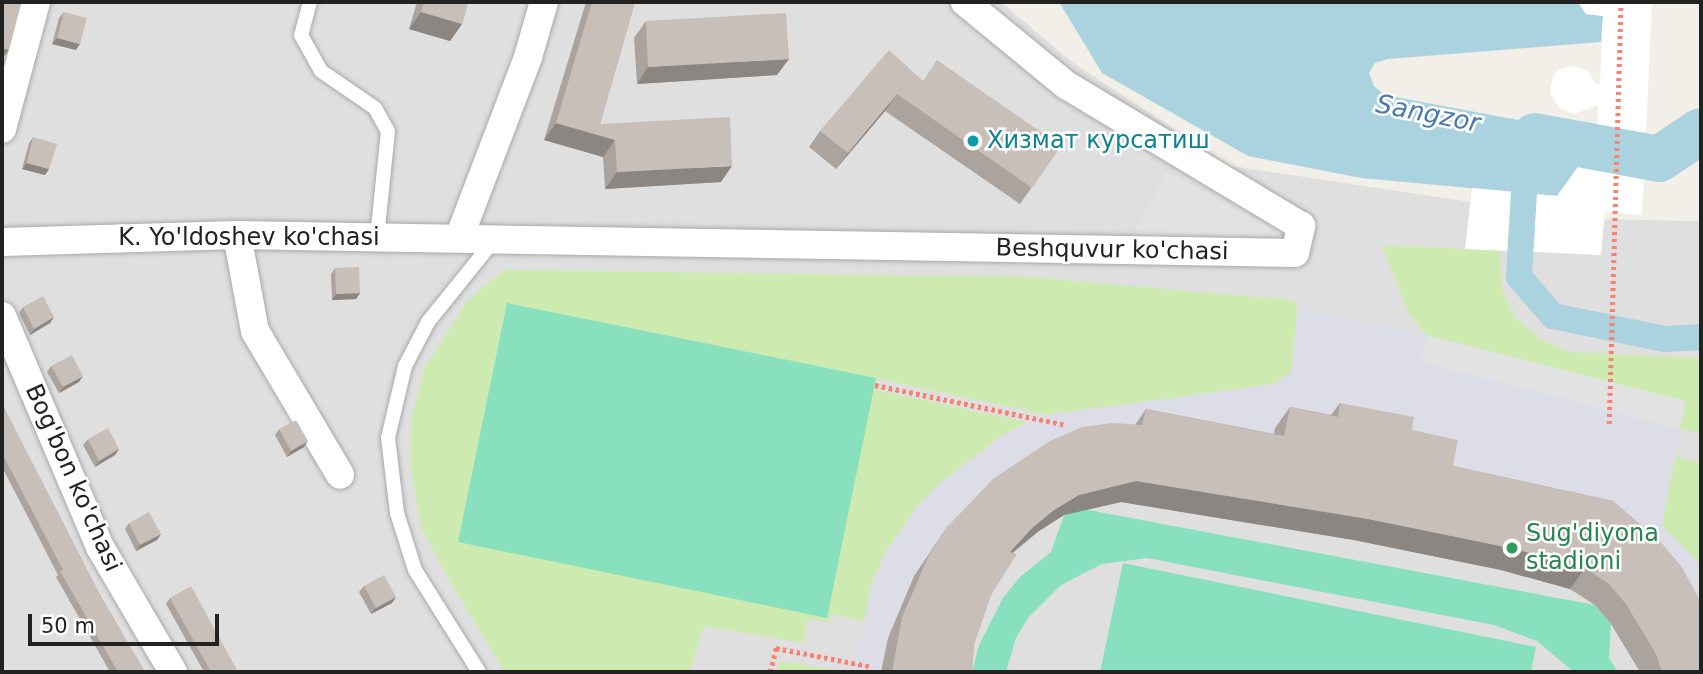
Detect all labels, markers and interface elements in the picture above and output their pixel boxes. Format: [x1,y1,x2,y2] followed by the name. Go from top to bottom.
[1373,89,1483,139] water label: Sangzor
[987,127,1210,155] place label: Хизмат курсатиш
[965,133,981,149] marker: Хизмат курсатиш
[118,224,380,252] street label: K. Yo'ldoshev ko'chasi
[995,234,1229,266] street label: Beshquvur ko'chasi
[19,380,127,576] street label: Bog'bon ko'chasi
[1526,520,1659,576] place label: Sug'diyona stadioni
[1504,540,1520,556] marker: Sug'diyona stadioni
[32,600,222,644] scale bar
[41,614,95,638] text: 50 m

